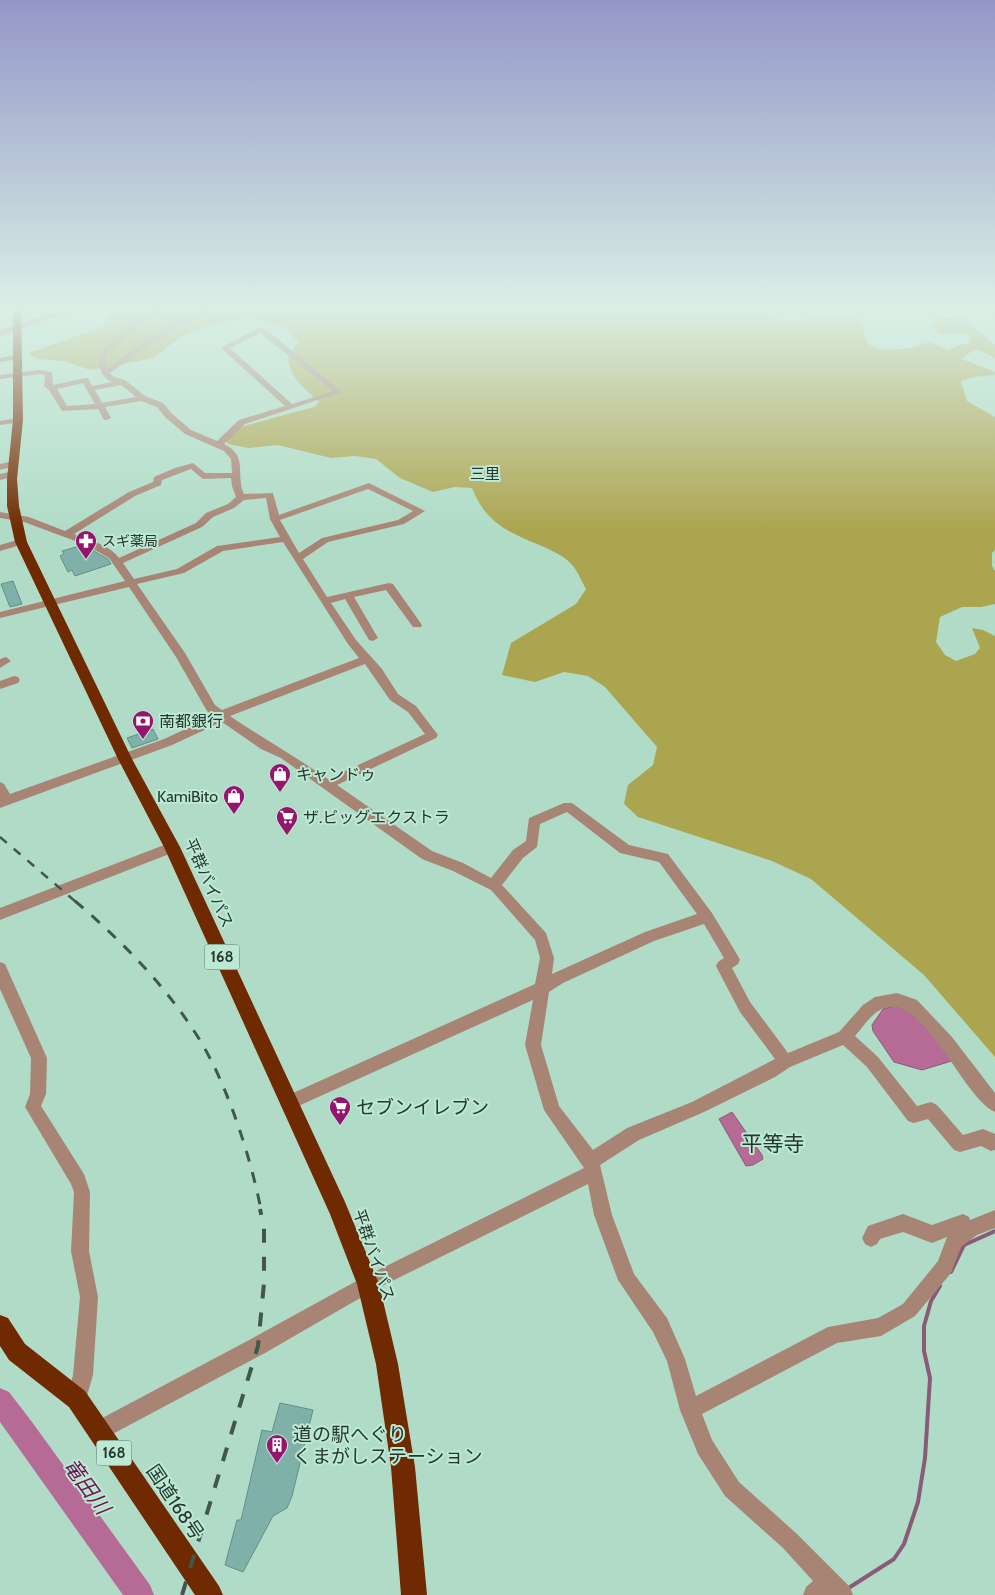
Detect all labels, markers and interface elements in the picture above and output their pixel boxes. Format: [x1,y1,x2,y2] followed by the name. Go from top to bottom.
[470,465,500,483] district label: 三里
[74,529,98,560] pharmacy icon: スギ薬局
[102,532,158,550] place label: スギ薬局
[131,709,155,740] bank icon: 南都銀行
[159,712,223,731] place label: 南都銀行
[268,762,292,793] shop icon: キャンドゥ
[296,765,376,784] place label: キャンドゥ
[222,784,246,815] shop icon: KamiBito
[157,787,218,806] place label: KamiBito
[275,805,299,836] supermarket icon: ザ.ビッグエクストラ
[303,808,450,827] place label: ザ.ビッグエクストラ
[181,835,237,931] street label: 平群バイパス
[204,944,240,970] road number: 168
[328,1095,352,1126] supermarket icon: セブンイレブン
[356,1096,489,1119] place label: セブンイレブン
[742,1131,805,1156] district label: 平等寺
[349,1207,399,1303] street label: 平群バイパス
[293,1423,483,1468] place label: 道の駅へぐり くまがしステーション
[265,1433,289,1464] building icon: 道の駅へぐり くまがしステーション
[96,1440,132,1466] road number: 168
[58,1453,117,1520] water label: 竜田川
[142,1460,208,1544] street label: 国道168号

